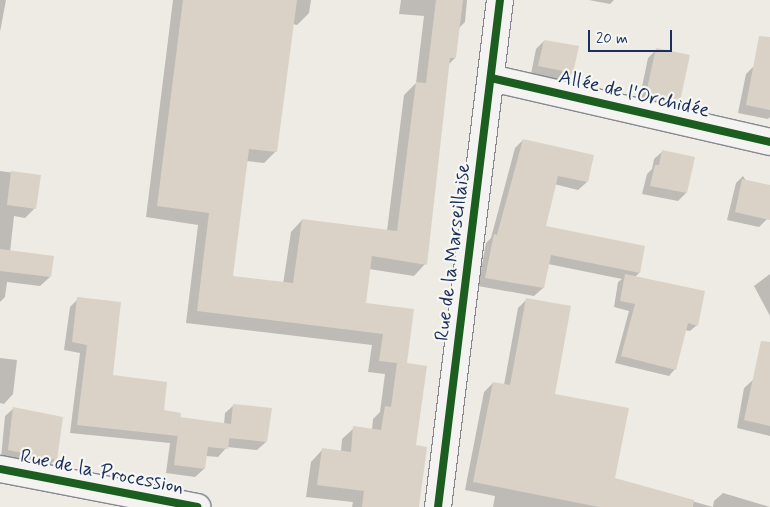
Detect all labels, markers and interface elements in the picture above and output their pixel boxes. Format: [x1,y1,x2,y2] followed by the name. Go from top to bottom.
[590,20,674,52] scale bar
[596,29,628,49] text: 20 m
[556,65,712,123] street label: Allée de l'Orchidée
[430,161,476,343] street label: Rue de la Marseillaise
[19,444,185,500] street label: Rue de la Procession

